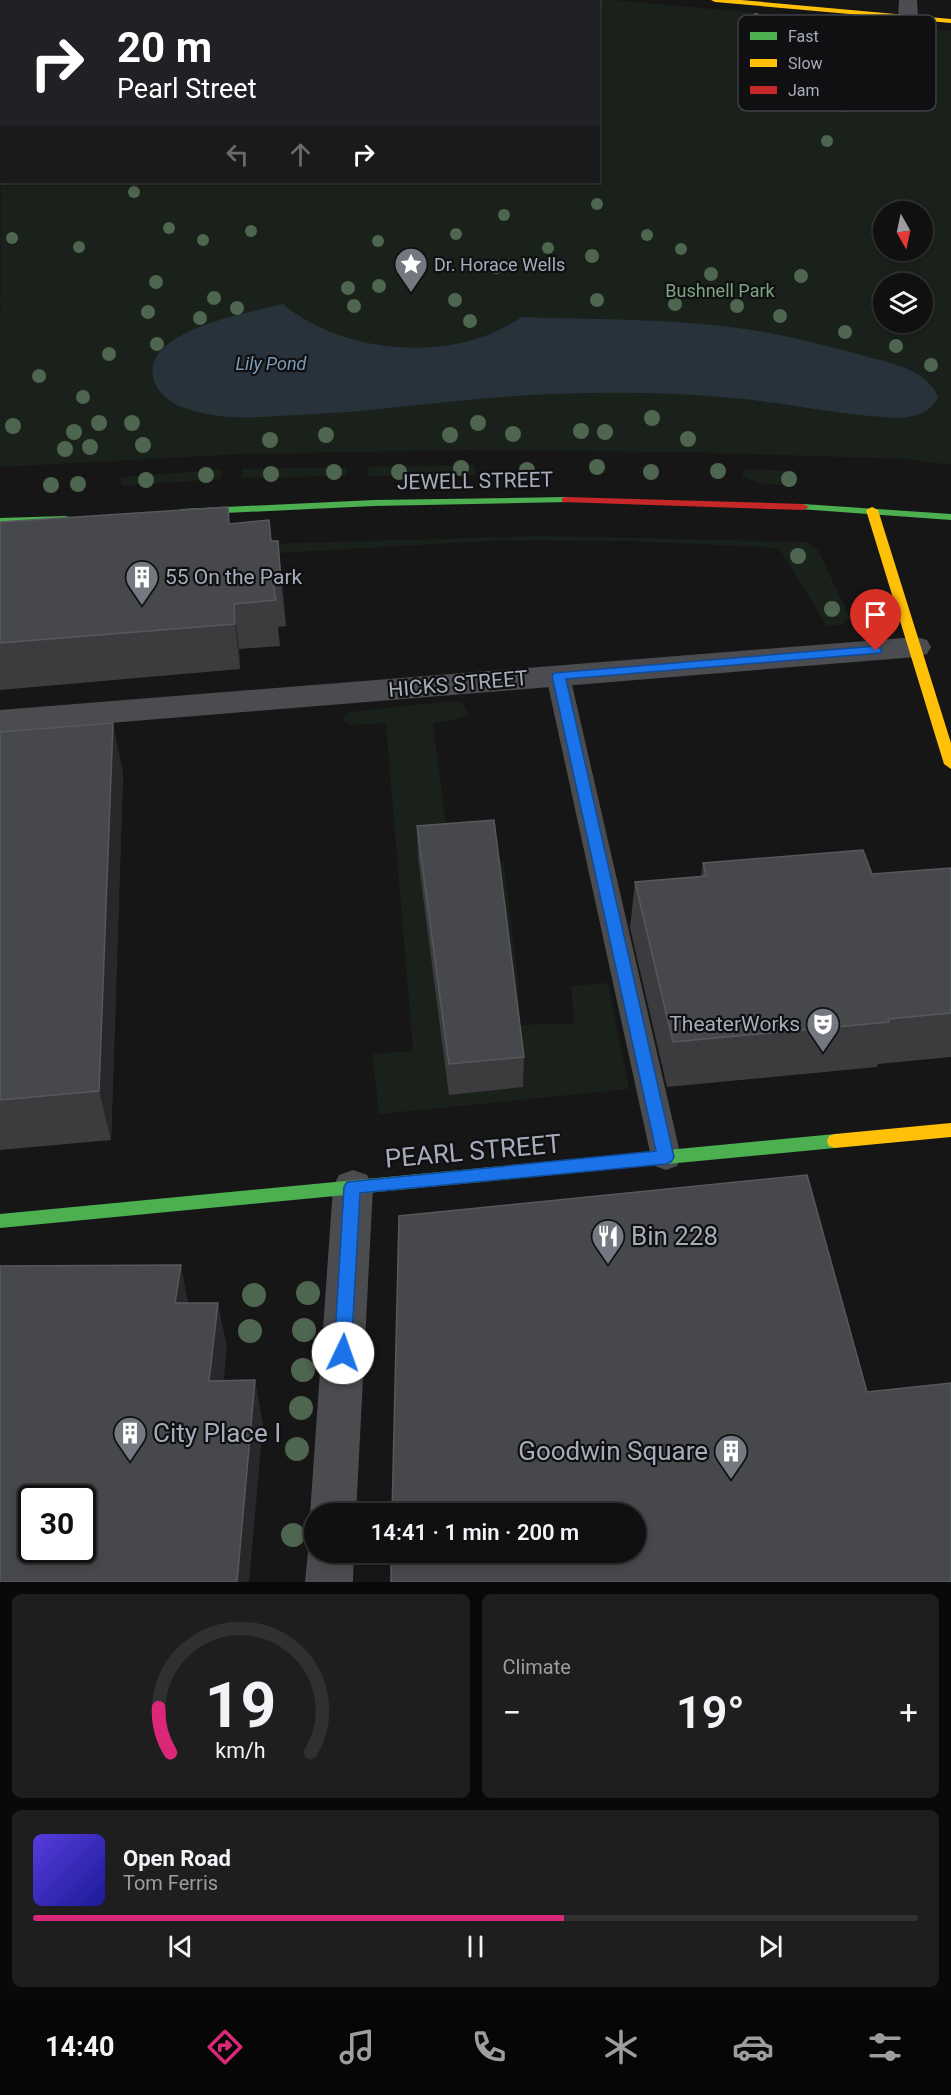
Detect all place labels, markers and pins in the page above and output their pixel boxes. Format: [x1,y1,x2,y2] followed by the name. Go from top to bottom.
[393,246,429,293] place icon: Dr. Horace Wells
[434,254,565,275] place label: Dr. Horace Wells
[124,559,160,606] building icon: 55 On the Park
[165,565,303,589] place label: 55 On the Park
[850,589,901,651] pin
[805,1006,841,1053] theatre icon: TheaterWorks
[669,1012,800,1036] place label: TheaterWorks
[590,1218,626,1265] restaurant icon: Bin 228
[631,1221,718,1251] place label: Bin 228
[112,1415,148,1462] building icon: City Place I
[153,1418,281,1448] place label: City Place I
[713,1433,749,1480] building icon: Goodwin Square
[518,1436,708,1466] place label: Goodwin Square

